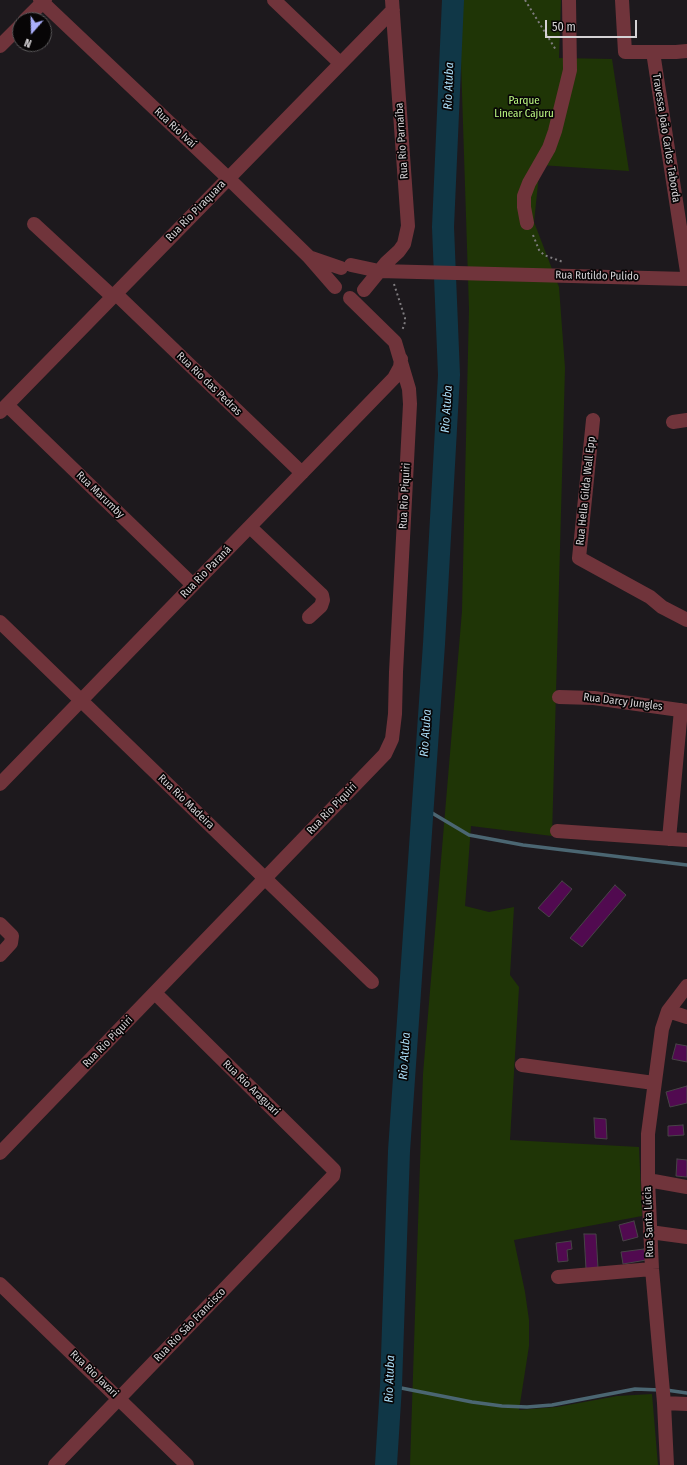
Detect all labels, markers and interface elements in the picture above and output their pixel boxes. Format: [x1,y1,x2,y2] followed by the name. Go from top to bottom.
[12,12,52,52] north arrow
[547,12,639,38] scale bar
[552,20,576,34] text: 50 m
[23,36,33,50] text: N
[441,62,457,110] water label: Rio Atuba
[649,73,683,203] street label: Travessa João Carlos Taborda
[494,94,554,120] park label: Parque Linear Cajuru
[393,102,411,180] street label: Rua Rio Parnaíba
[151,105,199,151] street label: Rua Rio Ivaí
[163,178,229,244] street label: Rua Rio Piraquara
[555,269,639,283] street label: Rua Rutildo Pulido
[174,350,244,418] street label: Rua Rio das Pedras
[438,385,456,433] water label: Rio Atuba
[574,436,598,546] street label: Rua Hella Gilda Wall Epp
[397,462,413,530] street label: Rua Rio Piquiri
[73,469,127,521] street label: Rua Marumby
[178,543,234,601] street label: Rua Rio Paraná
[583,691,663,713] street label: Rua Darcy Jungles
[417,709,435,757] water label: Rio Atuba
[155,772,217,832] street label: Rua Rio Madeira
[304,781,360,837] street label: Rua Rio Piquiri
[80,1014,136,1070] street label: Rua Rio Piquiri
[396,1032,414,1080] water label: Rio Atuba
[220,1057,282,1119] street label: Rua Rio Araguari
[641,1186,657,1258] street label: Rua Santa Lúcia
[151,1285,229,1365] street label: Rua Rio São Francisco
[67,1348,121,1400] street label: Rua Rio Javari
[382,1355,398,1403] water label: Rio Atuba

